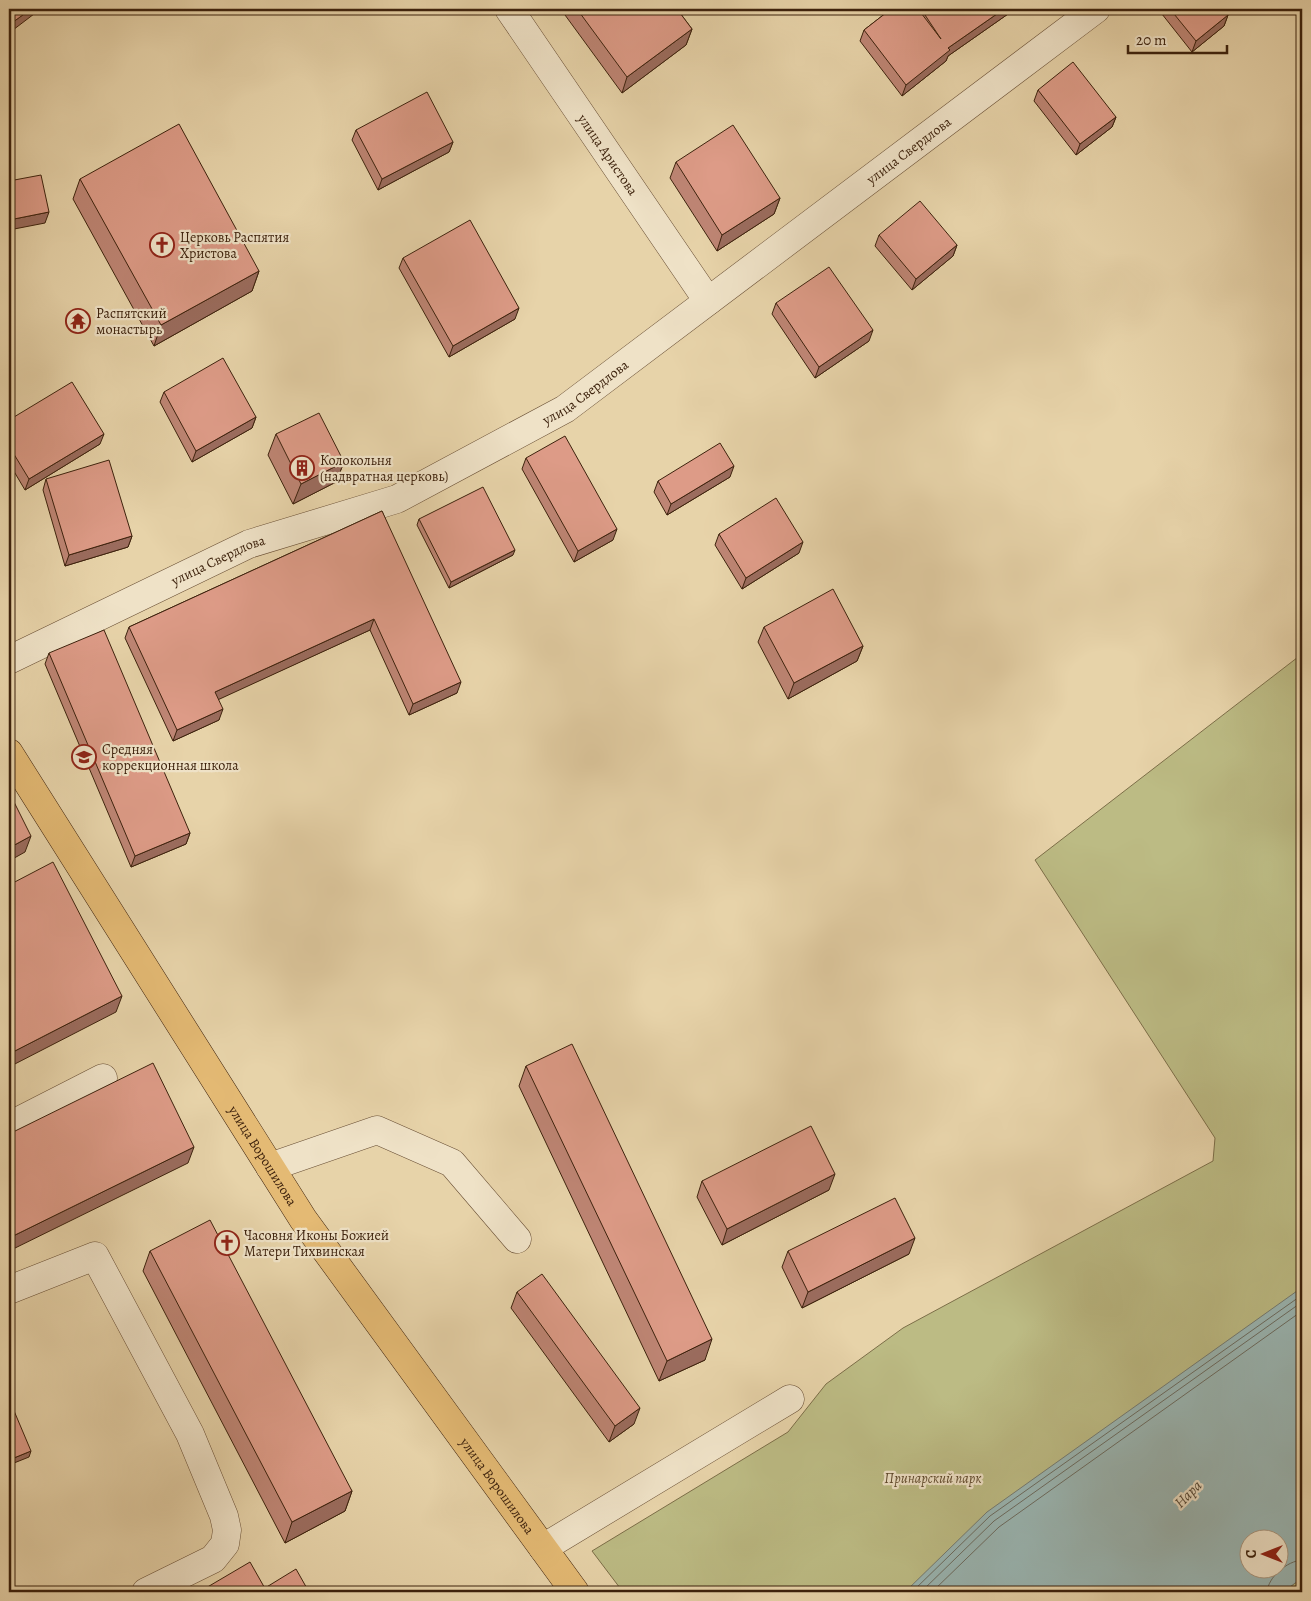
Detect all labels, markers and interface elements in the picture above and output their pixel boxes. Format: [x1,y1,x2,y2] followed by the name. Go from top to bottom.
[1128,22,1227,54] scale bar
[1136,30,1167,50] text: 20 m
[573,109,642,200] street label: улица Аристова
[862,112,956,189] street label: улица Свердлова
[180,228,289,263] place label: Церковь Распятия Христова
[149,232,175,258] church icon: Церковь Распятия Христова
[96,304,167,339] place label: Распятский монастырь
[65,308,91,334] temple icon: Распятский монастырь
[538,355,633,430] street label: улица Свердлова
[320,451,449,486] place label: Колокольня (надвратная церковь)
[289,455,315,481] building icon: Колокольня (надвратная церковь)
[167,531,268,591] street label: улица Свердлова
[102,740,239,775] place label: Средняя коррекционная школа
[71,744,97,770] school or university icon: Средняя коррекционная школа
[223,1101,302,1210] street label: улица Ворошилова
[244,1226,389,1261] place label: Часовня Иконы Божией Матери Тихвинская
[214,1230,240,1256] church icon: Часовня Иконы Божией Матери Тихвинская
[455,1433,539,1539] street label: улица Ворошилова
[884,1469,982,1488] park label: Принарский парк
[1170,1476,1206,1512] water label: Нара
[1238,1528,1288,1578] north arrow
[1242,1549,1261,1558] text: С

